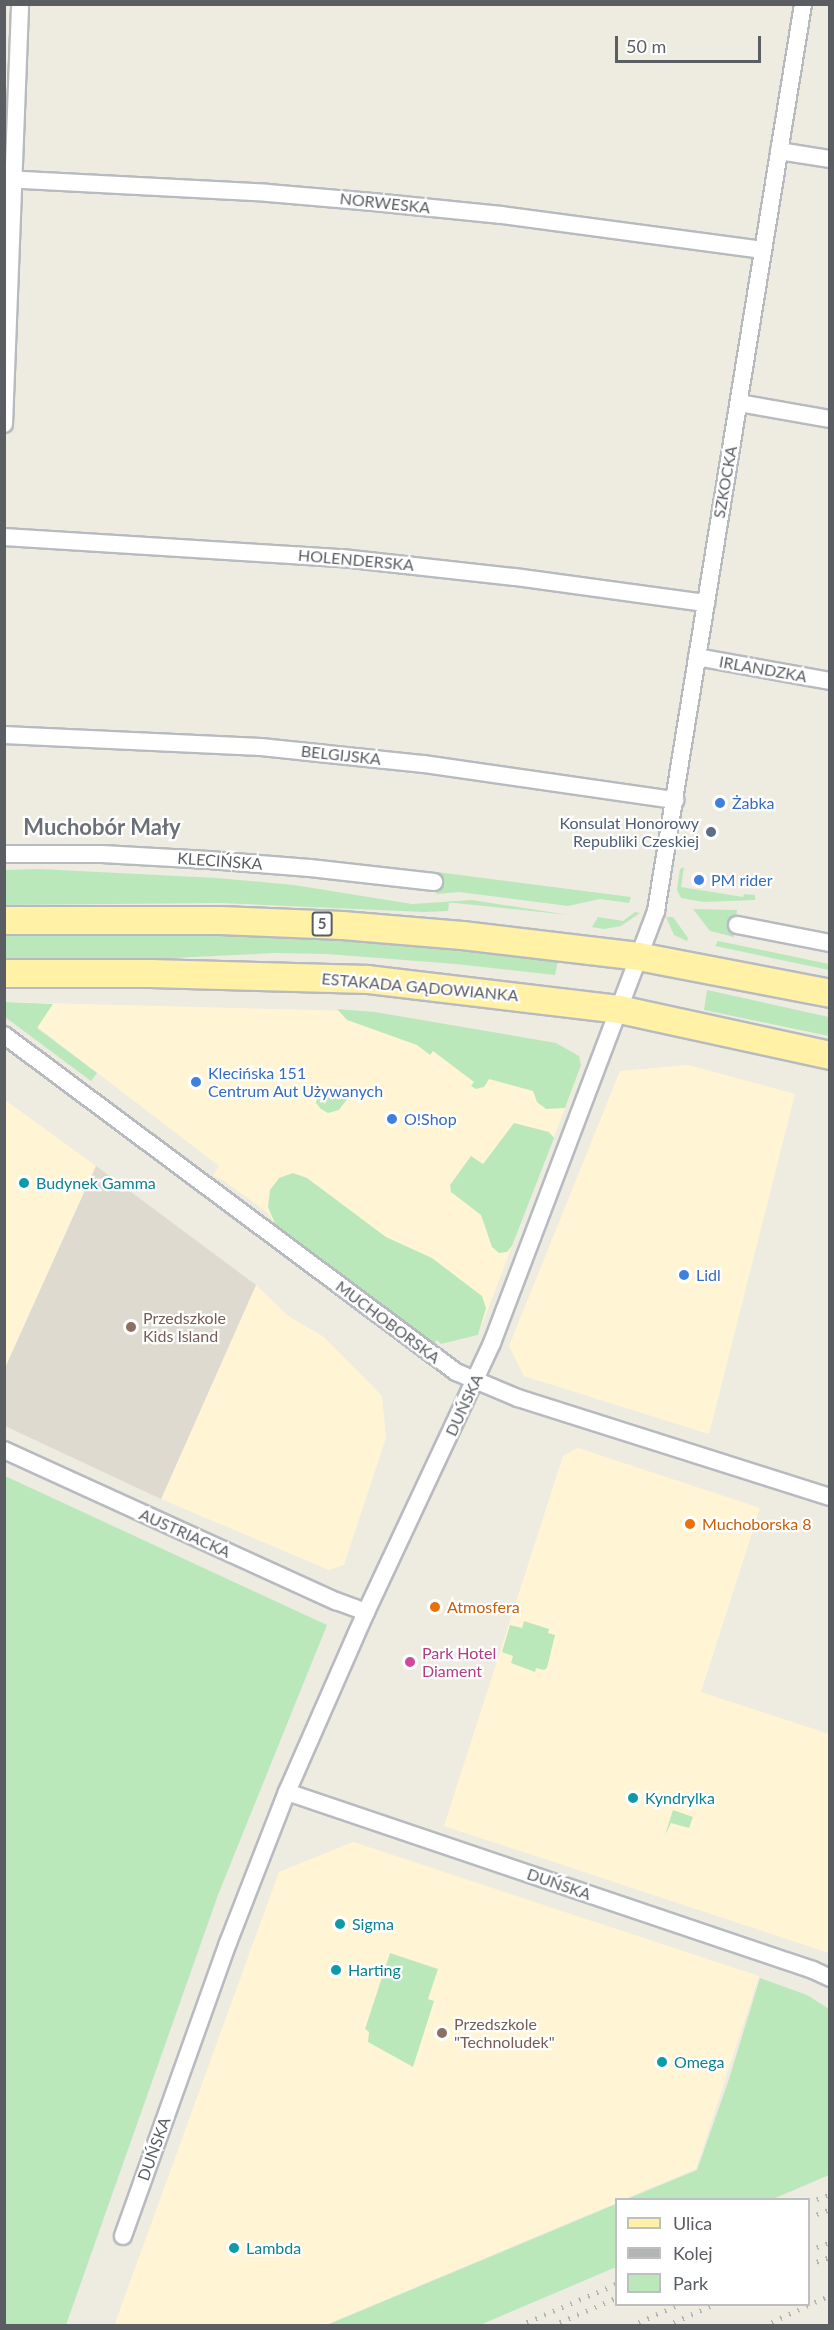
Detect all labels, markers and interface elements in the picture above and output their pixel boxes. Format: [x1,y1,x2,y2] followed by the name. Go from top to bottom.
[618,24,764,62] scale bar
[626,35,666,57] text: 50 m
[339,189,431,217] street label: NORWESKA
[709,444,741,520] street label: SZKOCKA
[297,545,415,575] street label: HOLENDERSKA
[718,652,808,686] street label: IRLANDZKA
[300,741,382,769] street label: BELGIJSKA
[732,793,775,813] place label: Żabka
[713,796,727,810] marker: Żabka
[559,813,699,851] place label: Konsulat Honorowy Republiki Czeskiej
[23,814,181,840] district label: Muchobór Mały
[704,825,718,839] marker: Konsulat Honorowy Republiki Czeskiej
[177,848,263,874] street label: KLECIŃSKA
[711,870,772,890] place label: PM rider
[692,873,706,887] marker: PM rider
[312,912,332,936] road number: 5
[321,969,519,1005] street label: ESTAKADA GĄDOWIANKA
[208,1063,384,1101] place label: Klecińska 151 Centrum Aut Używanych
[189,1075,203,1089] marker: Klecińska 151 Centrum Aut Używanych
[404,1109,457,1129] place label: O!Shop
[385,1112,399,1126] marker: O!Shop
[36,1173,156,1193] place label: Budynek Gamma
[17,1176,31,1190] marker: Budynek Gamma
[696,1265,721,1285] place label: Lidl
[677,1268,691,1282] marker: Lidl
[332,1277,444,1367] street label: MUCHOBORSKA
[143,1308,226,1346] place label: Przedszkole Kids Island
[124,1320,138,1334] marker: Przedszkole Kids Island
[441,1371,487,1439] street label: DUŃSKA
[137,1504,233,1562] street label: AUSTRIACKA
[702,1514,811,1534] place label: Muchoborska 8
[683,1517,697,1531] marker: Muchoborska 8
[447,1597,520,1617] place label: Atmosfera
[428,1600,442,1614] marker: Atmosfera
[422,1643,496,1681] place label: Park Hotel Diament
[403,1655,417,1669] marker: Park Hotel Diament
[645,1788,715,1808] place label: Kyndrylka
[626,1791,640,1805] marker: Kyndrylka
[525,1864,593,1904] street label: DUŃSKA
[352,1914,394,1934] place label: Sigma
[333,1917,347,1931] marker: Sigma
[348,1960,401,1980] place label: Harting
[329,1963,343,1977] marker: Harting
[454,2014,555,2052] place label: Przedszkole "Technoludek"
[435,2026,449,2040] marker: Przedszkole "Technoludek"
[674,2052,725,2072] place label: Omega
[655,2055,669,2069] marker: Omega
[134,2115,174,2183] street label: DUŃSKA
[615,2198,810,2306] legend
[673,2212,712,2234] text: Ulica
[246,2238,301,2258] place label: Lambda
[227,2241,241,2255] marker: Lambda
[673,2242,713,2264] text: Kolej
[673,2272,708,2294] text: Park

